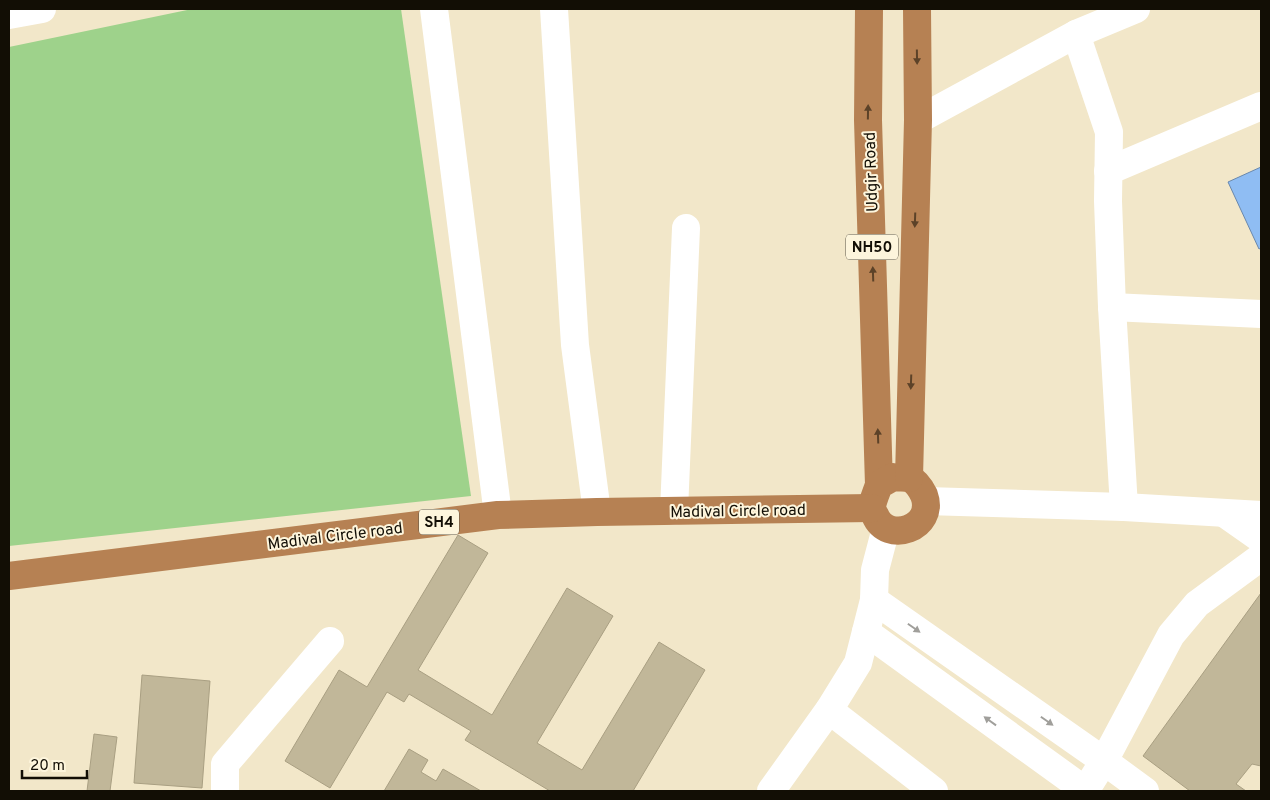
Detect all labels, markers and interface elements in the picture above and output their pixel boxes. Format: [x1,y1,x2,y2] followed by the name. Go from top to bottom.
[913,50,921,66] one-way arrow
[864,103,872,119] one-way arrow
[861,132,883,212] street label: Udgir Road
[911,212,919,228] one-way arrow
[846,234,898,260] road number: NH50
[869,266,877,282] one-way arrow
[907,375,915,391] one-way arrow
[873,428,881,444] one-way arrow
[670,501,806,523] street label: Madival Circle road
[419,510,459,534] road number: SH4
[267,519,404,555] street label: Madival Circle road
[907,623,920,633] one-way arrow
[1040,716,1054,726] one-way arrow
[983,717,996,727] one-way arrow
[22,748,88,780] scale bar
[30,757,65,776] text: 20 m

